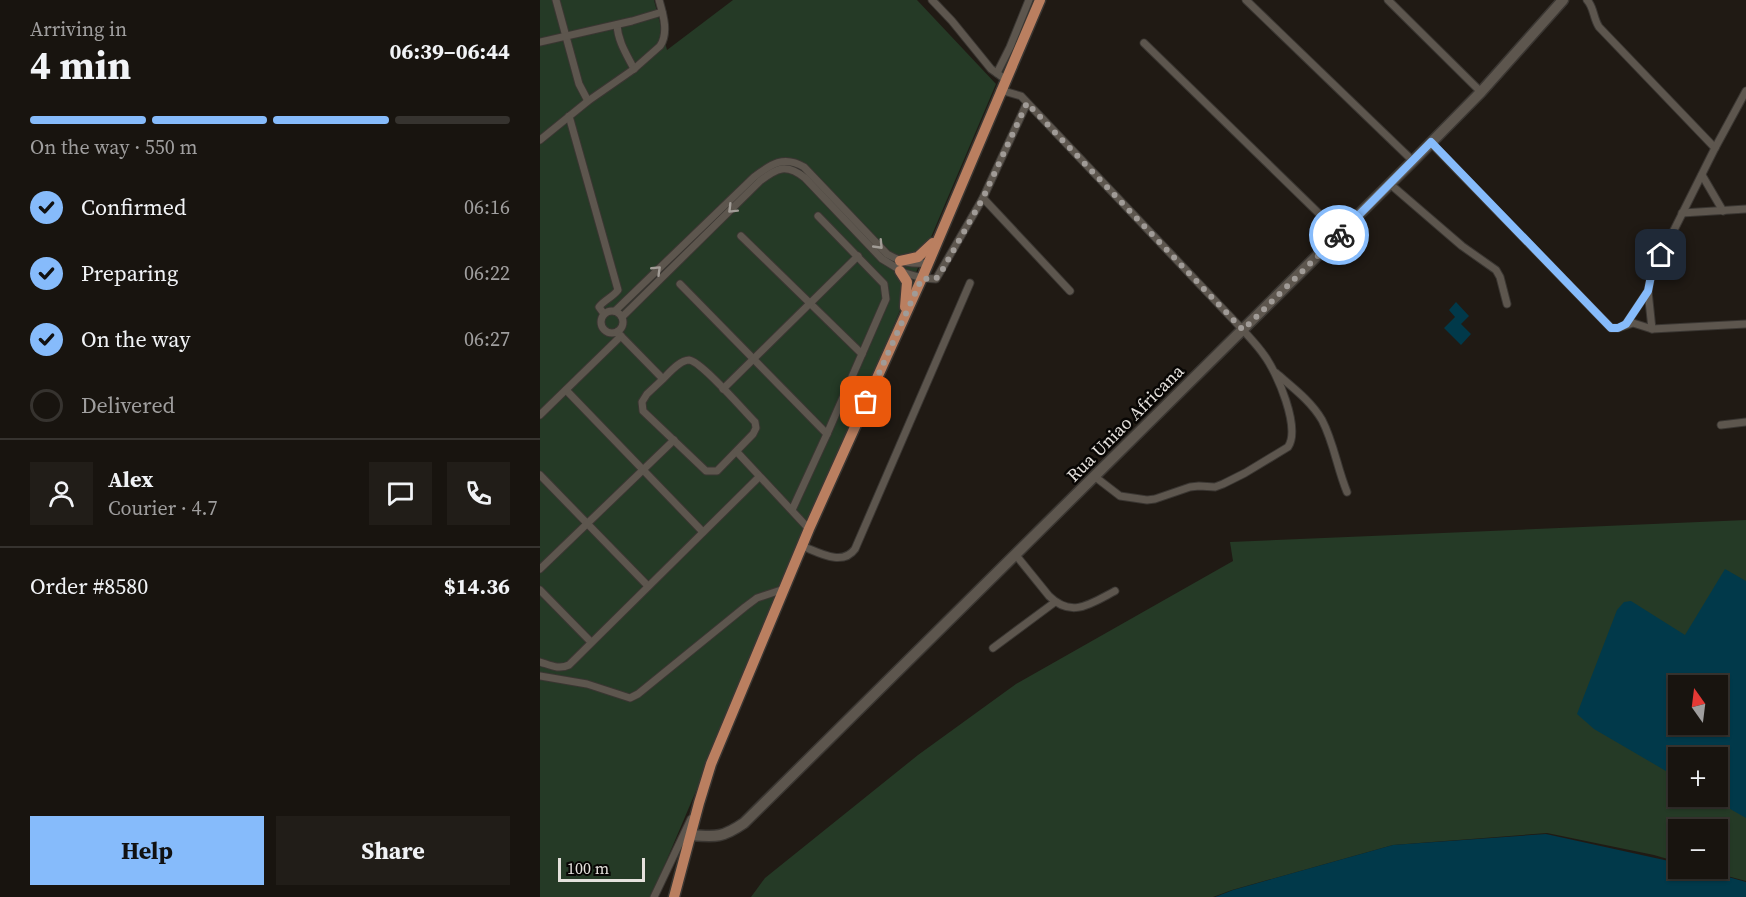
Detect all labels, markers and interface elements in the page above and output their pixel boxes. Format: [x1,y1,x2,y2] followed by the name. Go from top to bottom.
[30,15,127,43] text: Arriving in
[390,36,510,66] text: 06:39–06:44
[30,39,131,92] text: 4 min
[30,133,197,161] text: On the way · 550 m
[30,191,63,224] icon: check
[81,192,186,222] text: Confirmed
[464,193,510,221] text: 06:16
[728,202,739,213] one-way arrow
[1309,205,1369,265] courier
[1323,219,1356,252] icon: bike
[1635,229,1686,280] pin
[872,238,883,249] one-way arrow
[1644,238,1677,271] icon: home
[30,257,63,290] icon: check
[81,258,178,288] text: Preparing
[464,259,510,287] text: 06:22
[649,267,660,278] one-way arrow
[30,323,63,356] icon: check
[81,324,190,354] text: On the way
[464,325,510,353] text: 06:27
[1061,358,1190,487] street label: Rua Uniao Africana
[840,376,891,427] pin
[849,385,882,418] icon: bag
[81,390,175,420] text: Delivered
[30,462,93,525] button: person
[369,462,432,525] button: chat
[447,462,510,525] button: phone
[108,464,153,494] text: Alex
[108,494,217,522] text: Courier · 4.7
[30,571,148,601] text: Order #8580
[444,571,510,601] text: $14.36
[1668,675,1728,735] north arrow
[1668,675,1728,879] map controls
[1668,747,1728,807] button: +
[30,816,264,885] button: Help
[276,816,510,885] button: Share
[1668,819,1728,879] button: −
[558,855,645,882] scale bar
[567,857,609,879] text: 100 m

